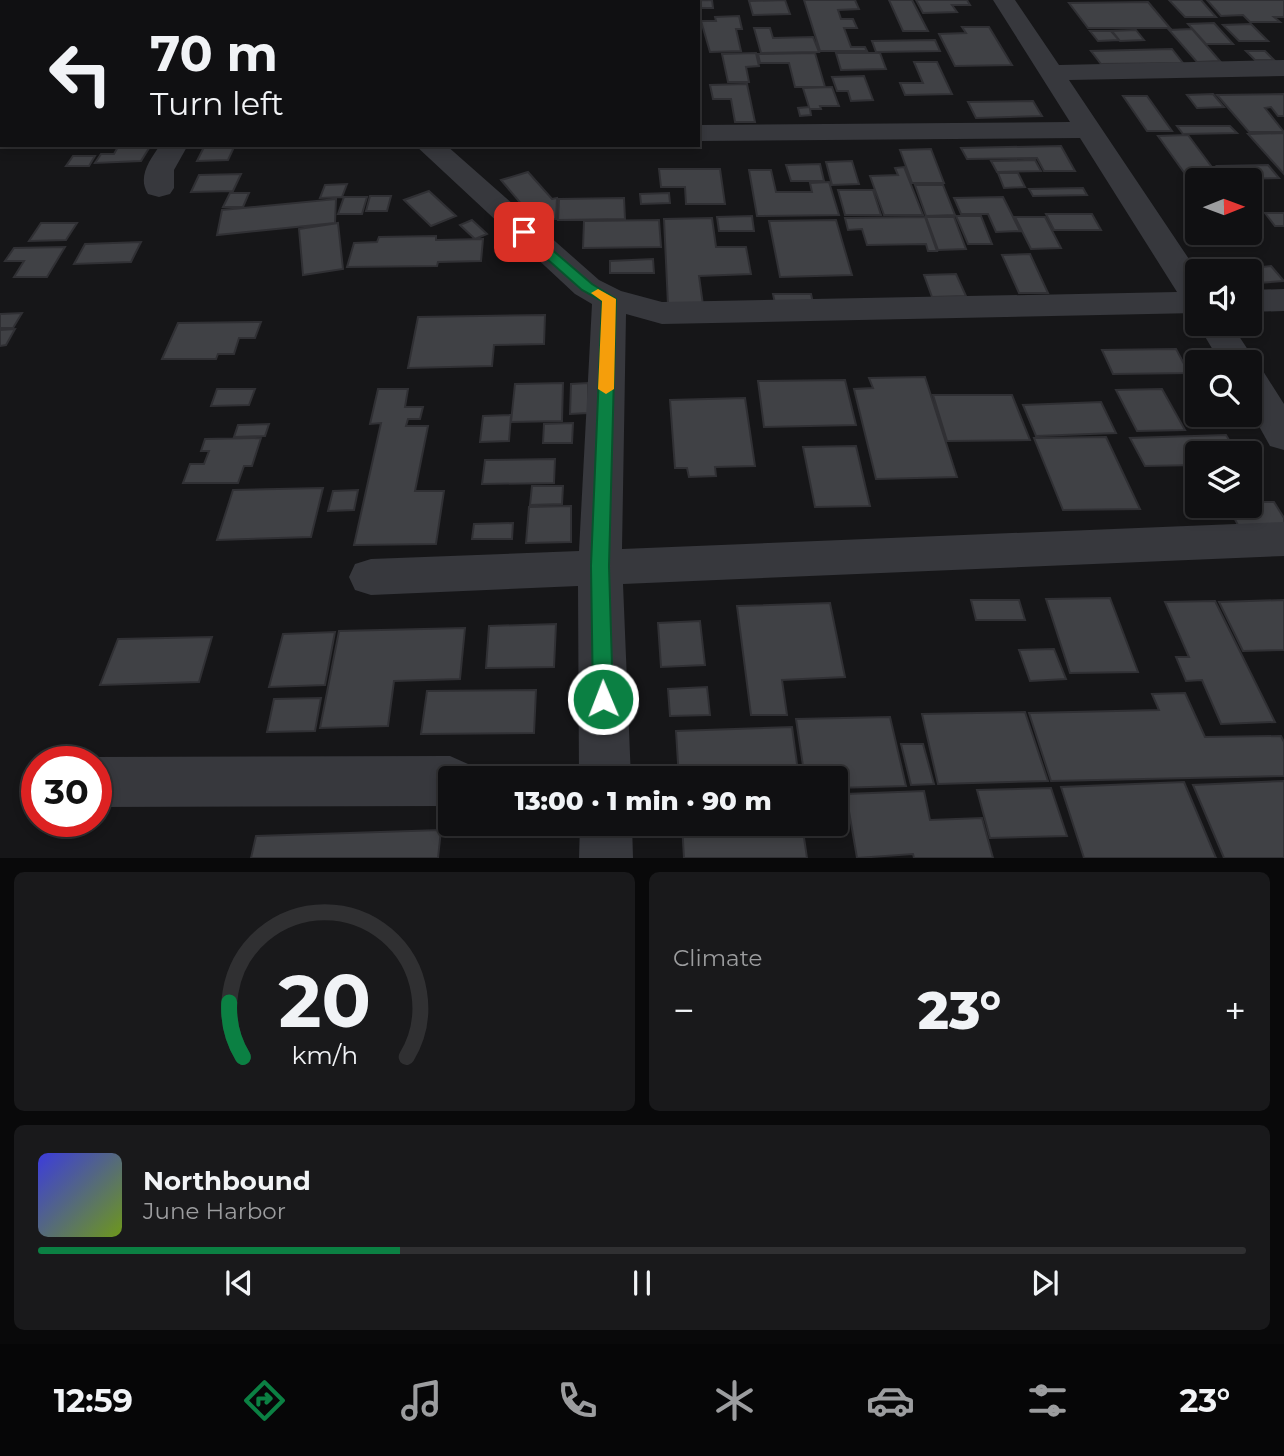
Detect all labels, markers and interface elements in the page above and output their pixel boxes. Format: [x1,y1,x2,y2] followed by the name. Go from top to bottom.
[150,24,278,83] text: 70 m
[35,28,126,119] icon: left
[150,84,284,123] text: Turn left
[1185,168,1262,245] north arrow
[1185,168,1262,518] map controls
[494,202,554,262] pin
[505,213,543,251] icon: arrive
[1185,259,1262,336] button: sound
[1185,350,1262,427] button: search
[1185,441,1262,518] button: layers
[566,662,640,736] position arrow
[21,746,112,837] speed limit sign: 30
[514,785,772,817] text: 13:00 · 1 min · 90 m
[673,944,762,972] text: Climate
[278,958,371,1046] text: 20
[918,979,1001,1042] text: 23°
[673,987,695,1034] text: −
[1224,987,1246,1034] text: +
[291,1040,358,1070] text: km/h
[143,1165,311,1197] text: Northbound
[143,1197,286,1225] text: June Harbor
[220,1264,258,1302] icon: previous
[623,1264,661,1302] icon: pause
[1026,1264,1064,1302] icon: next
[240,1376,289,1425] icon: directions
[397,1376,446,1425] icon: music
[553,1376,602,1425] icon: phone
[710,1376,759,1425] icon: climate
[866,1376,915,1425] icon: car
[1023,1376,1072,1425] icon: filters
[54,1381,133,1420] text: 12:59
[1179,1381,1230,1420] text: 23°

